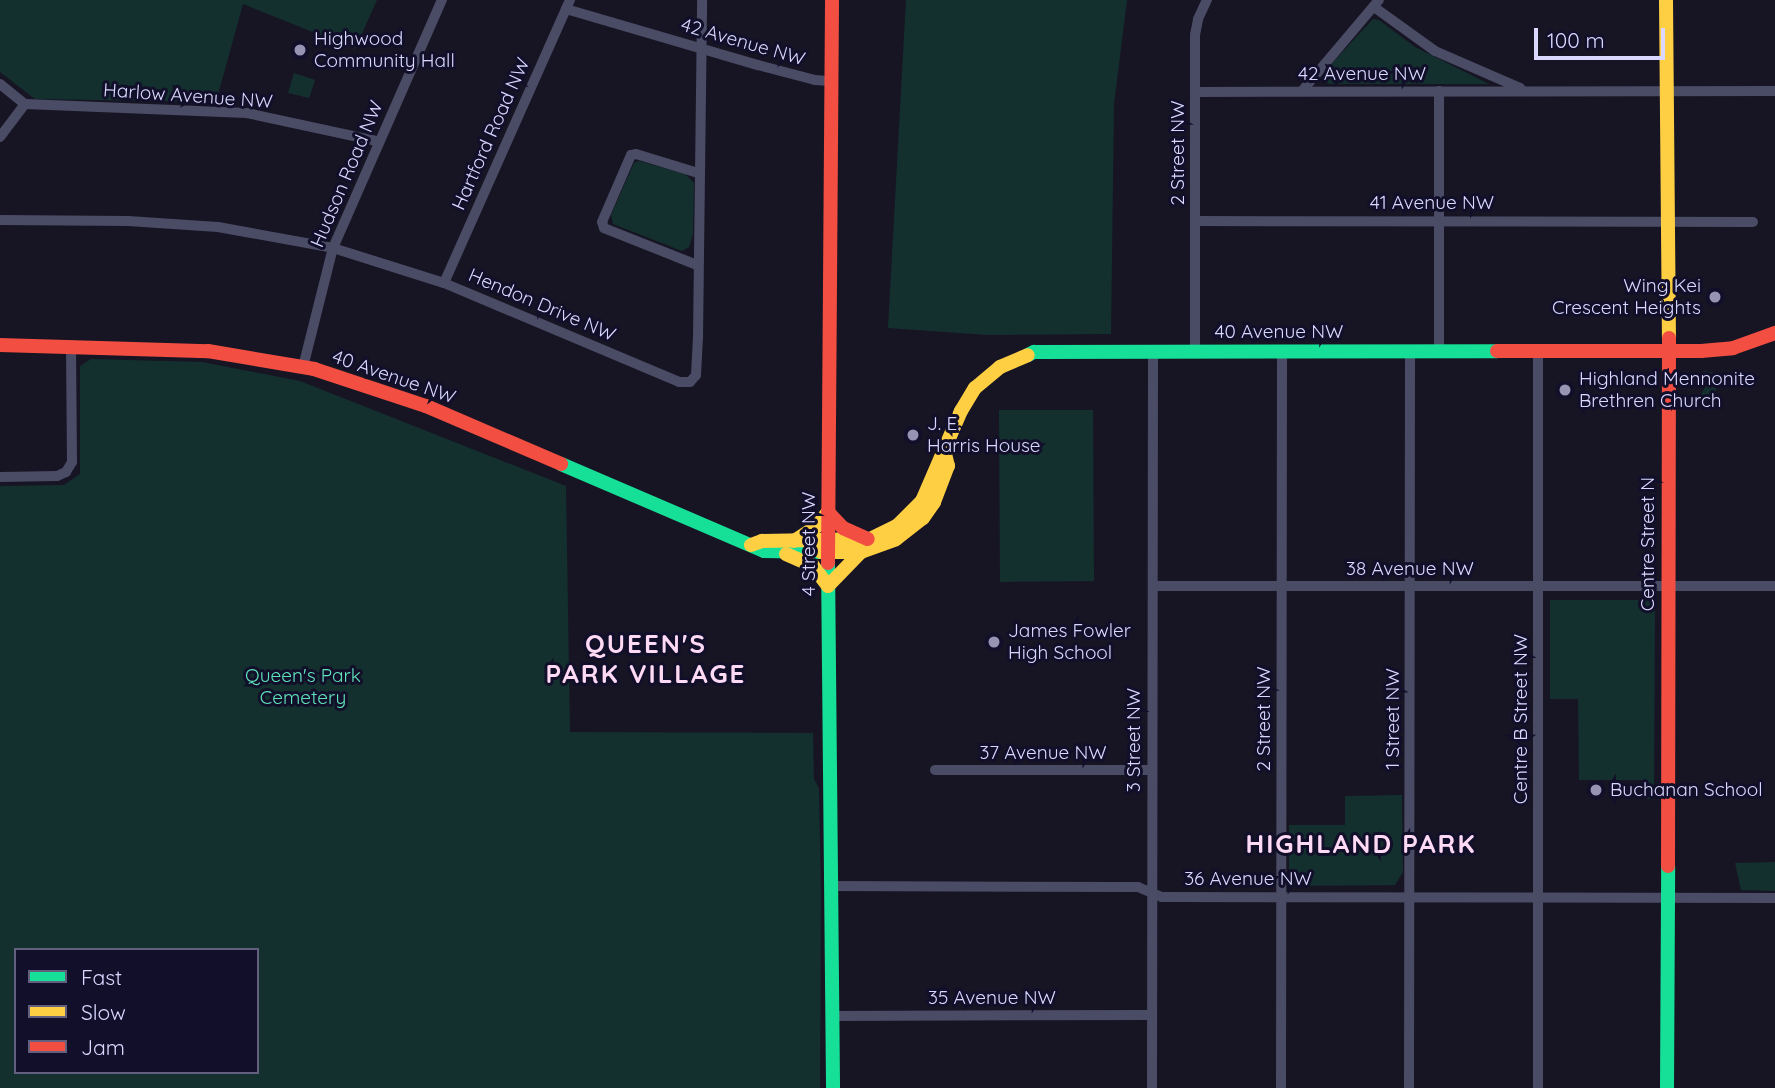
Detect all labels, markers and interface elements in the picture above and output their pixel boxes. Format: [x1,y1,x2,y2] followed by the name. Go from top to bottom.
[678,13,808,71] street label: 42 Avenue NW
[1537,14,1668,58] scale bar
[1547,27,1605,53] text: 100 m
[314,28,455,72] place label: Highwood Community Hall
[292,42,308,58] marker: Highwood Community Hall
[447,54,535,214] street label: Hartford Road NW
[1298,63,1426,85] street label: 42 Avenue NW
[102,79,274,113] street label: Harlow Avenue NW
[306,97,388,251] street label: Hudson Road NW
[1167,100,1189,206] street label: 2 Street NW
[1370,192,1494,214] street label: 41 Avenue NW
[465,264,619,346] street label: Hendon Drive NW
[1552,275,1701,319] place label: Wing Kei Crescent Heights
[1707,289,1723,305] marker: Wing Kei Crescent Heights
[1215,321,1343,343] street label: 40 Avenue NW
[329,345,459,409] street label: 40 Avenue NW
[1579,368,1755,412] place label: Highland Mennonite Brethren Church
[1557,382,1573,398] marker: Highland Mennonite Brethren Church
[927,413,1041,457] place label: J. E. Harris House
[905,427,921,443] marker: J. E. Harris House
[1637,477,1659,611] street label: Centre Street N
[798,492,820,596] street label: 4 Street NW
[1346,558,1474,580] street label: 38 Avenue NW
[1008,620,1131,664] place label: James Fowler High School
[547,628,745,690] district label: QUEEN'S PARK VILLAGE
[986,634,1002,650] marker: James Fowler High School
[1510,634,1532,804] street label: Centre B Street NW
[245,665,361,709] park label: Queen's Park Cemetery
[1253,666,1275,772] street label: 2 Street NW
[1382,668,1404,770] street label: 1 Street NW
[1123,688,1145,792] street label: 3 Street NW
[979,742,1107,764] street label: 37 Avenue NW
[1610,779,1763,801] place label: Buchanan School
[1588,782,1604,798] marker: Buchanan School
[1247,828,1475,860] district label: HIGHLAND PARK
[1184,868,1312,890] street label: 36 Avenue NW
[14,948,259,1074] legend
[81,964,122,990] text: Fast
[928,987,1056,1009] street label: 35 Avenue NW
[81,999,126,1025] text: Slow
[81,1034,125,1060] text: Jam

